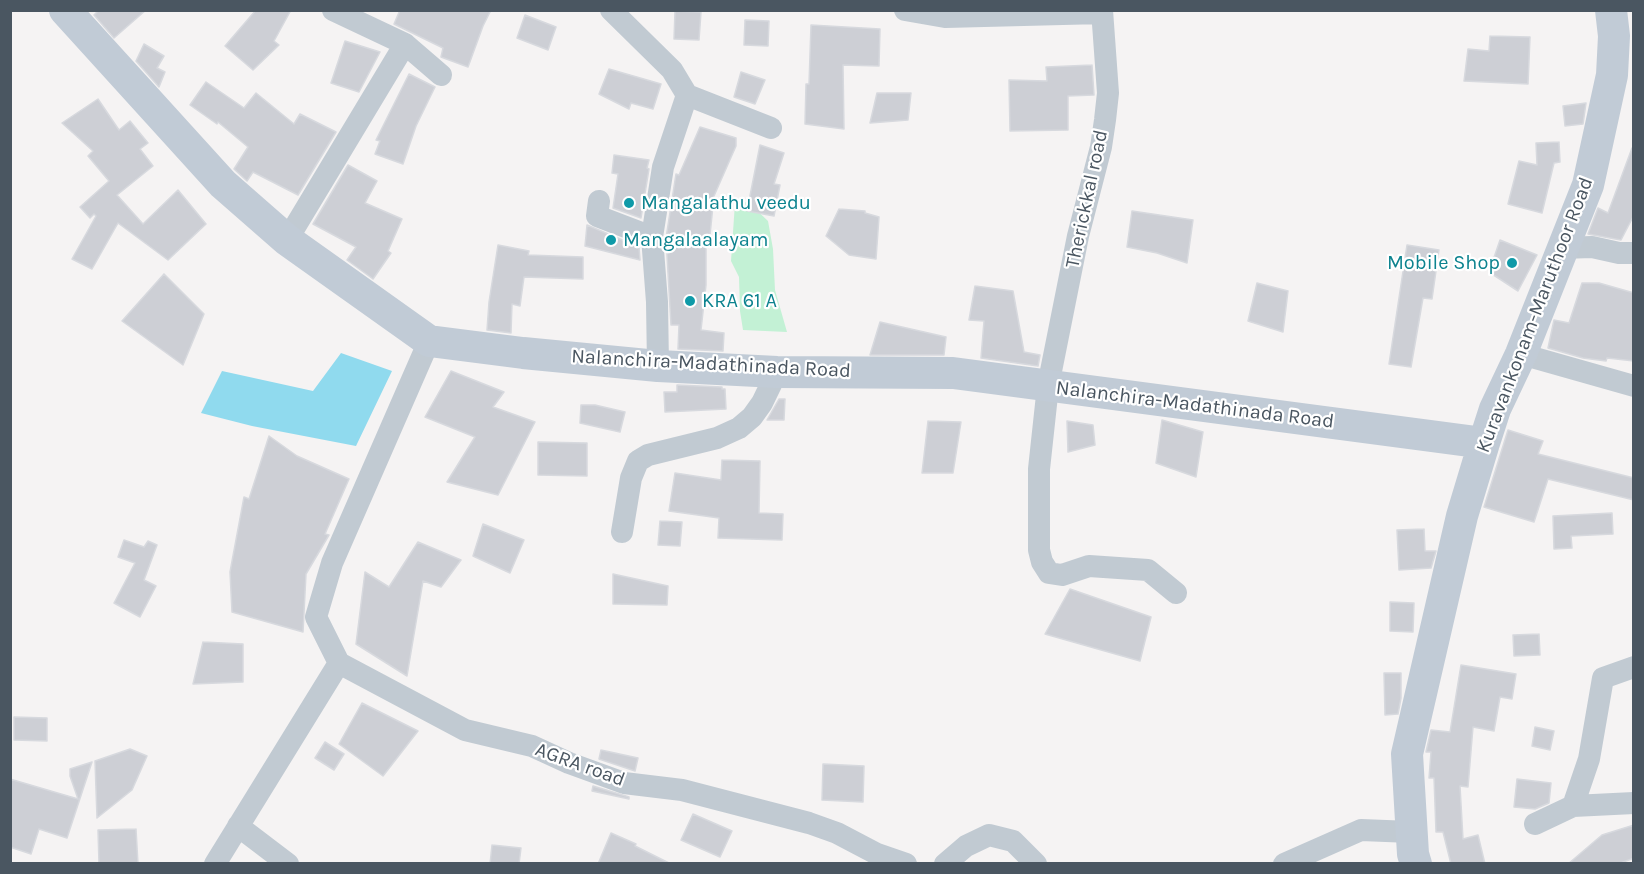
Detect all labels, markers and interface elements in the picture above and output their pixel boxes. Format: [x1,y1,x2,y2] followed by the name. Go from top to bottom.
[1061,128,1113,270] street label: Therickkal road
[1471,174,1599,456] street label: Kuravankonam-Maruthoor Road
[641,191,811,215] place label: Mangalathu veedu
[622,196,636,210] marker: Mangalathu veedu
[623,228,769,252] place label: Mangalaalayam
[604,233,618,247] marker: Mangalaalayam
[1387,251,1500,275] place label: Mobile Shop
[1505,256,1519,270] marker: Mobile Shop
[702,289,777,313] place label: KRA 61 A
[683,294,697,308] marker: KRA 61 A
[571,345,851,383] street label: Nalanchira-Madathinada Road
[1055,376,1335,434] street label: Nalanchira-Madathinada Road
[532,738,628,792] street label: AGRA road

